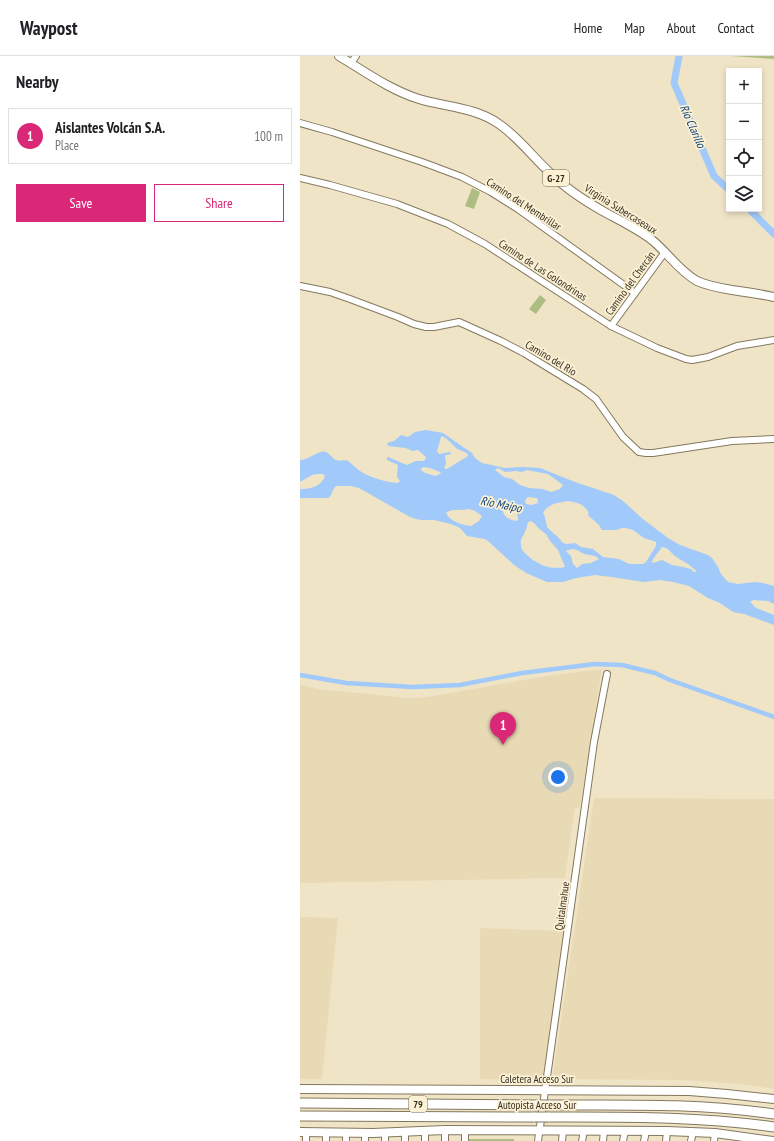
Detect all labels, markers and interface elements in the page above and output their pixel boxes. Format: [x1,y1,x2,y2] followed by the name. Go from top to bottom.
[20,16,77,40] text: Waypost
[574,19,602,37] text: Home
[624,19,645,37] text: Map
[667,19,696,37] text: About
[718,19,754,37] text: Contact
[726,68,762,212] map controls
[726,68,762,104] button: +
[16,71,59,93] text: Nearby
[677,102,710,151] water label: Río Clarillo
[726,104,762,140] button: −
[55,118,165,137] text: Aislantes Volcán S.A.
[27,128,33,145] text: 1
[254,128,283,145] text: 100 m
[55,137,79,154] text: Place
[726,140,762,176] button: locate
[543,170,569,186] road number: G-27
[484,175,564,233] street label: Camino del Membrillar
[726,176,762,212] button: layers
[581,180,661,237] street label: Virginia Subercaseaux
[16,184,146,222] button: Save
[154,184,284,222] button: Share
[496,236,590,304] street label: Camino de Las Golondrinas
[602,248,658,318] street label: Camino del Chercán
[523,337,579,379] street label: Camino del Río
[479,493,524,515] water label: Río Maipo
[490,712,516,745] pin: 1
[548,767,568,787] your location
[552,880,572,931] street label: Quitalmahue
[500,1072,574,1086] street label: Caletera Acceso Sur
[409,1096,427,1112] road number: 79
[498,1098,576,1112] street label: Autopista Acceso Sur

